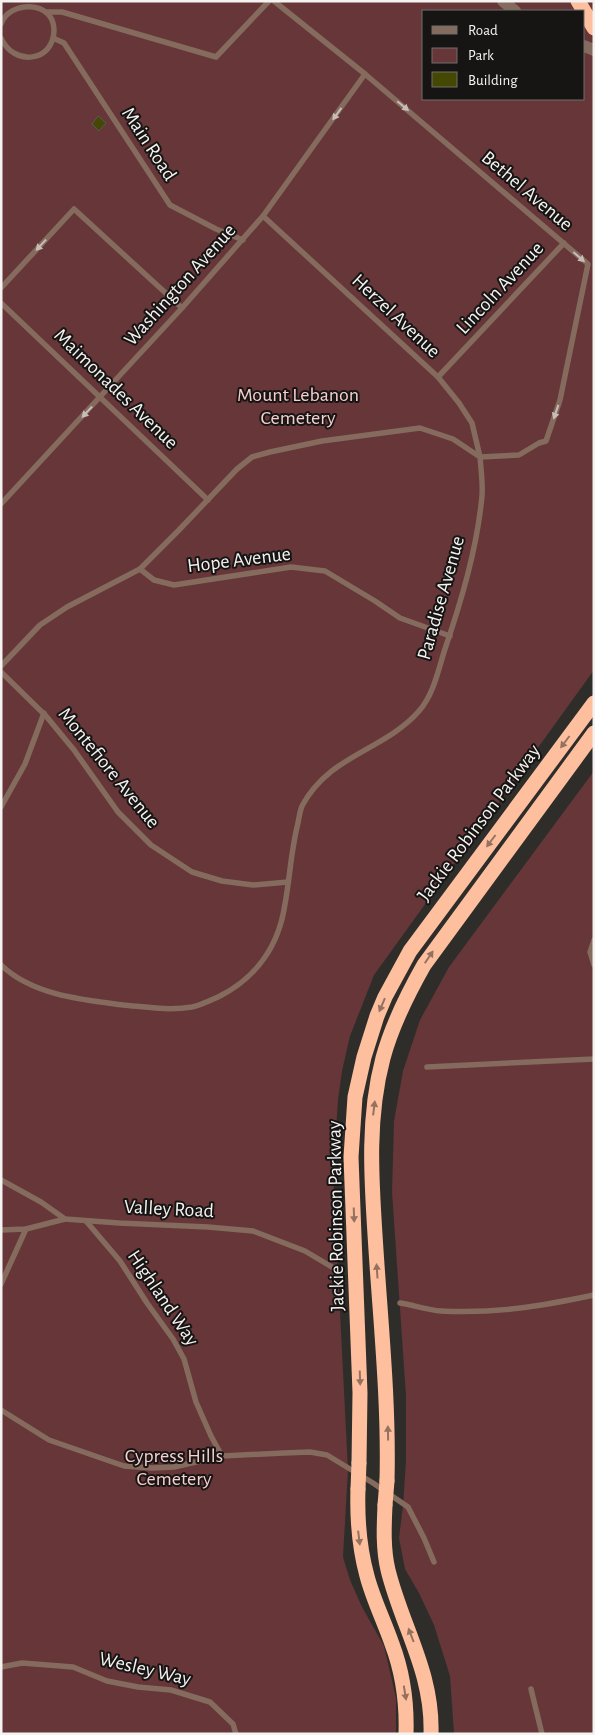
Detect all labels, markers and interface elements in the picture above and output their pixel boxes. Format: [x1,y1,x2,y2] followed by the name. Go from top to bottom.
[422,10,585,100] legend
[468,23,498,38] text: Road
[468,48,494,63] text: Park
[468,73,518,88] text: Building
[396,100,409,111] one-way arrow
[118,104,180,184] street label: Main Road
[332,107,342,121] one-way arrow
[478,147,576,235] street label: Bethel Avenue
[120,220,240,350] street label: Washington Avenue
[452,238,548,338] street label: Lincoln Avenue
[35,239,47,251] one-way arrow
[573,251,585,263] one-way arrow
[348,270,444,362] street label: Herzel Avenue
[50,325,182,453] street label: Maimonades Avenue
[237,385,359,428] park label: Mount Lebanon Cemetery
[552,405,560,420] one-way arrow
[81,406,93,418] one-way arrow
[414,534,468,662] street label: Paradise Avenue
[186,544,292,576] street label: Hope Avenue
[54,704,164,832] street label: Montefiore Avenue
[559,735,570,748] one-way arrow
[414,740,545,905] street label: Jackie Robinson Parkway
[486,834,496,848] one-way arrow
[425,951,434,964] one-way arrow
[377,997,385,1012] one-way arrow
[370,1100,378,1116] one-way arrow
[324,1120,348,1312] street label: Jackie Robinson Parkway
[123,1197,215,1221] street label: Valley Road
[350,1208,358,1224] one-way arrow
[124,1246,203,1350] street label: Highland Way
[373,1262,381,1278] one-way arrow
[356,1370,364,1386] one-way arrow
[383,1424,391,1440] one-way arrow
[125,1446,223,1489] park label: Cypress Hills Cemetery
[355,1530,363,1546] one-way arrow
[407,1627,415,1642] one-way arrow
[97,1649,193,1689] street label: Wesley Way
[401,1686,409,1702] one-way arrow

